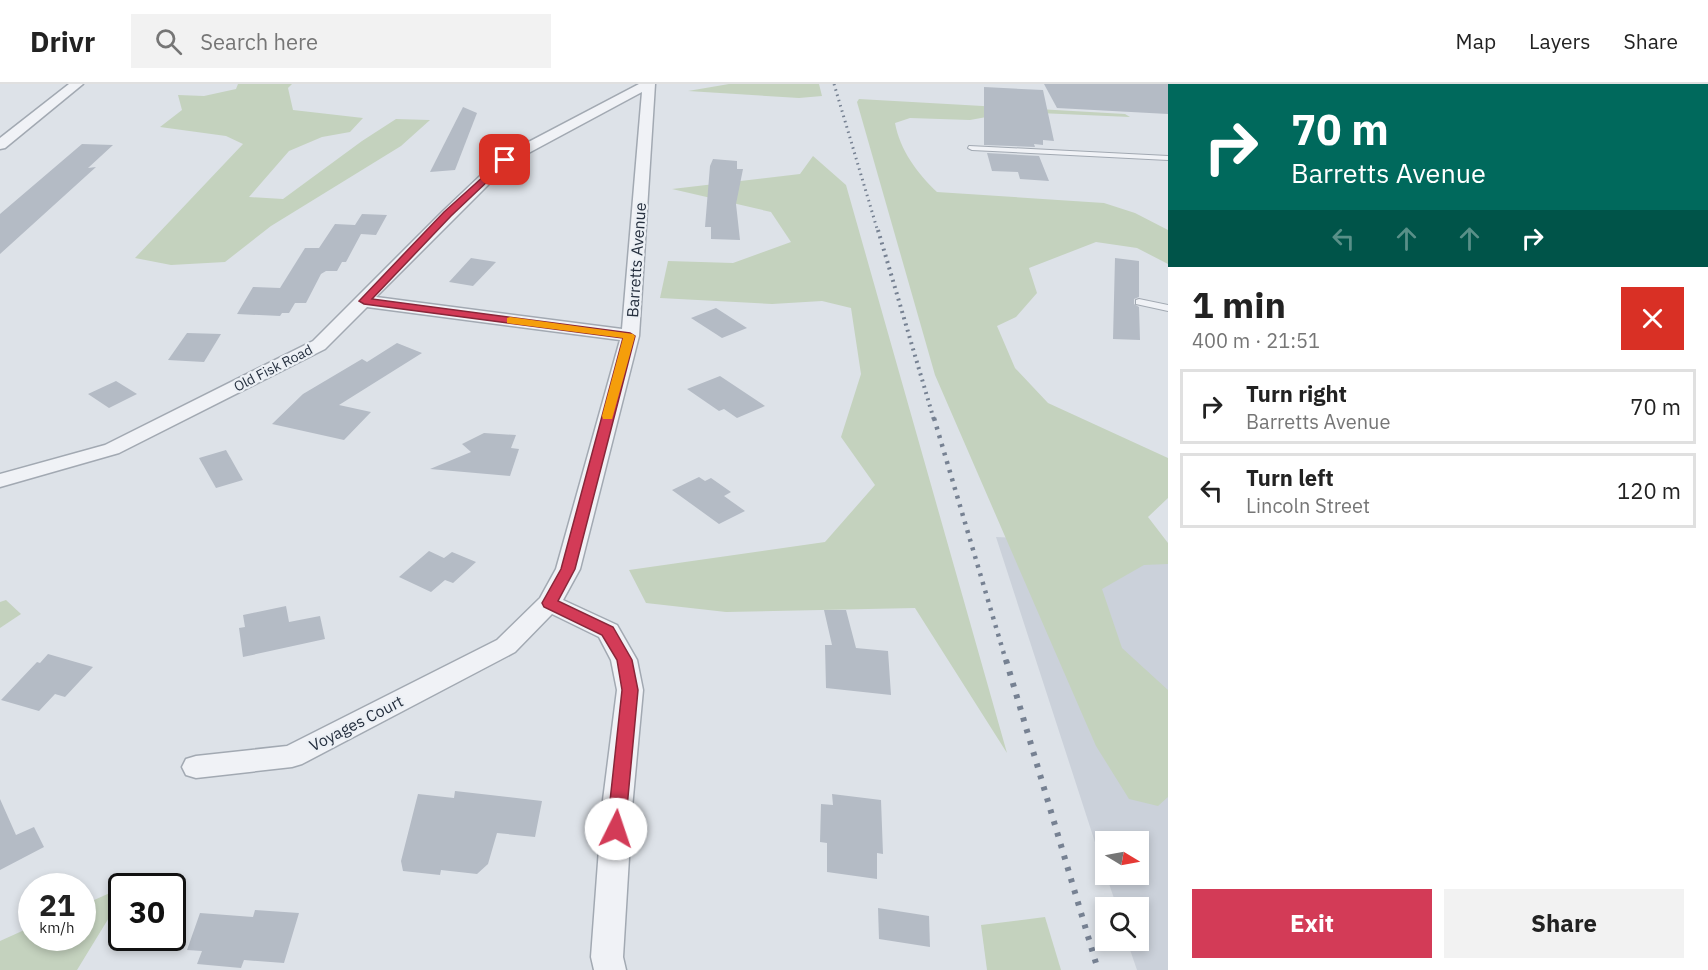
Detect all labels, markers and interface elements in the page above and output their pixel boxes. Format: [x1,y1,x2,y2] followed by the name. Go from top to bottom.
[131,14,551,68] search box
[30,23,95,60] text: Drivr
[152,25,185,58] icon: search
[200,27,318,56] text: Search here
[1456,27,1496,55] text: Map
[1529,27,1591,55] text: Layers
[1624,27,1678,55] text: Share
[1291,102,1389,157] text: 70 m
[1192,108,1270,186] icon: right
[479,134,530,185] pin
[488,143,521,176] icon: arrive
[1291,155,1486,190] text: Barretts Avenue
[622,201,650,318] street label: Barretts Avenue
[1327,222,1360,255] icon: left
[1390,222,1423,255] icon: ahead
[1453,222,1486,255] icon: ahead
[1516,222,1549,255] icon: right
[1192,281,1286,328] text: 1 min
[1621,287,1684,350] button: close
[1192,327,1320,354] text: 400 m · 21:51
[231,340,315,396] street label: Old Fisk Road
[1246,379,1347,408] text: Turn right
[1195,390,1228,423] icon: right
[1630,392,1681,421] text: 70 m
[1246,408,1390,435] text: Barretts Avenue
[1246,463,1334,492] text: Turn left
[1195,474,1228,507] icon: left
[1617,476,1681,505] text: 120 m
[1246,492,1370,519] text: Lincoln Street
[306,691,406,755] street label: Voyages Court
[584,797,648,861] position arrow
[1095,831,1149,885] north arrow
[1095,831,1149,951] map controls
[108,873,186,951] speed limit sign: 30
[39,885,75,924] text: 21
[1192,889,1432,958] button: Exit
[1444,889,1684,958] button: Share
[1095,897,1149,951] button: search
[39,918,75,937] text: km/h

